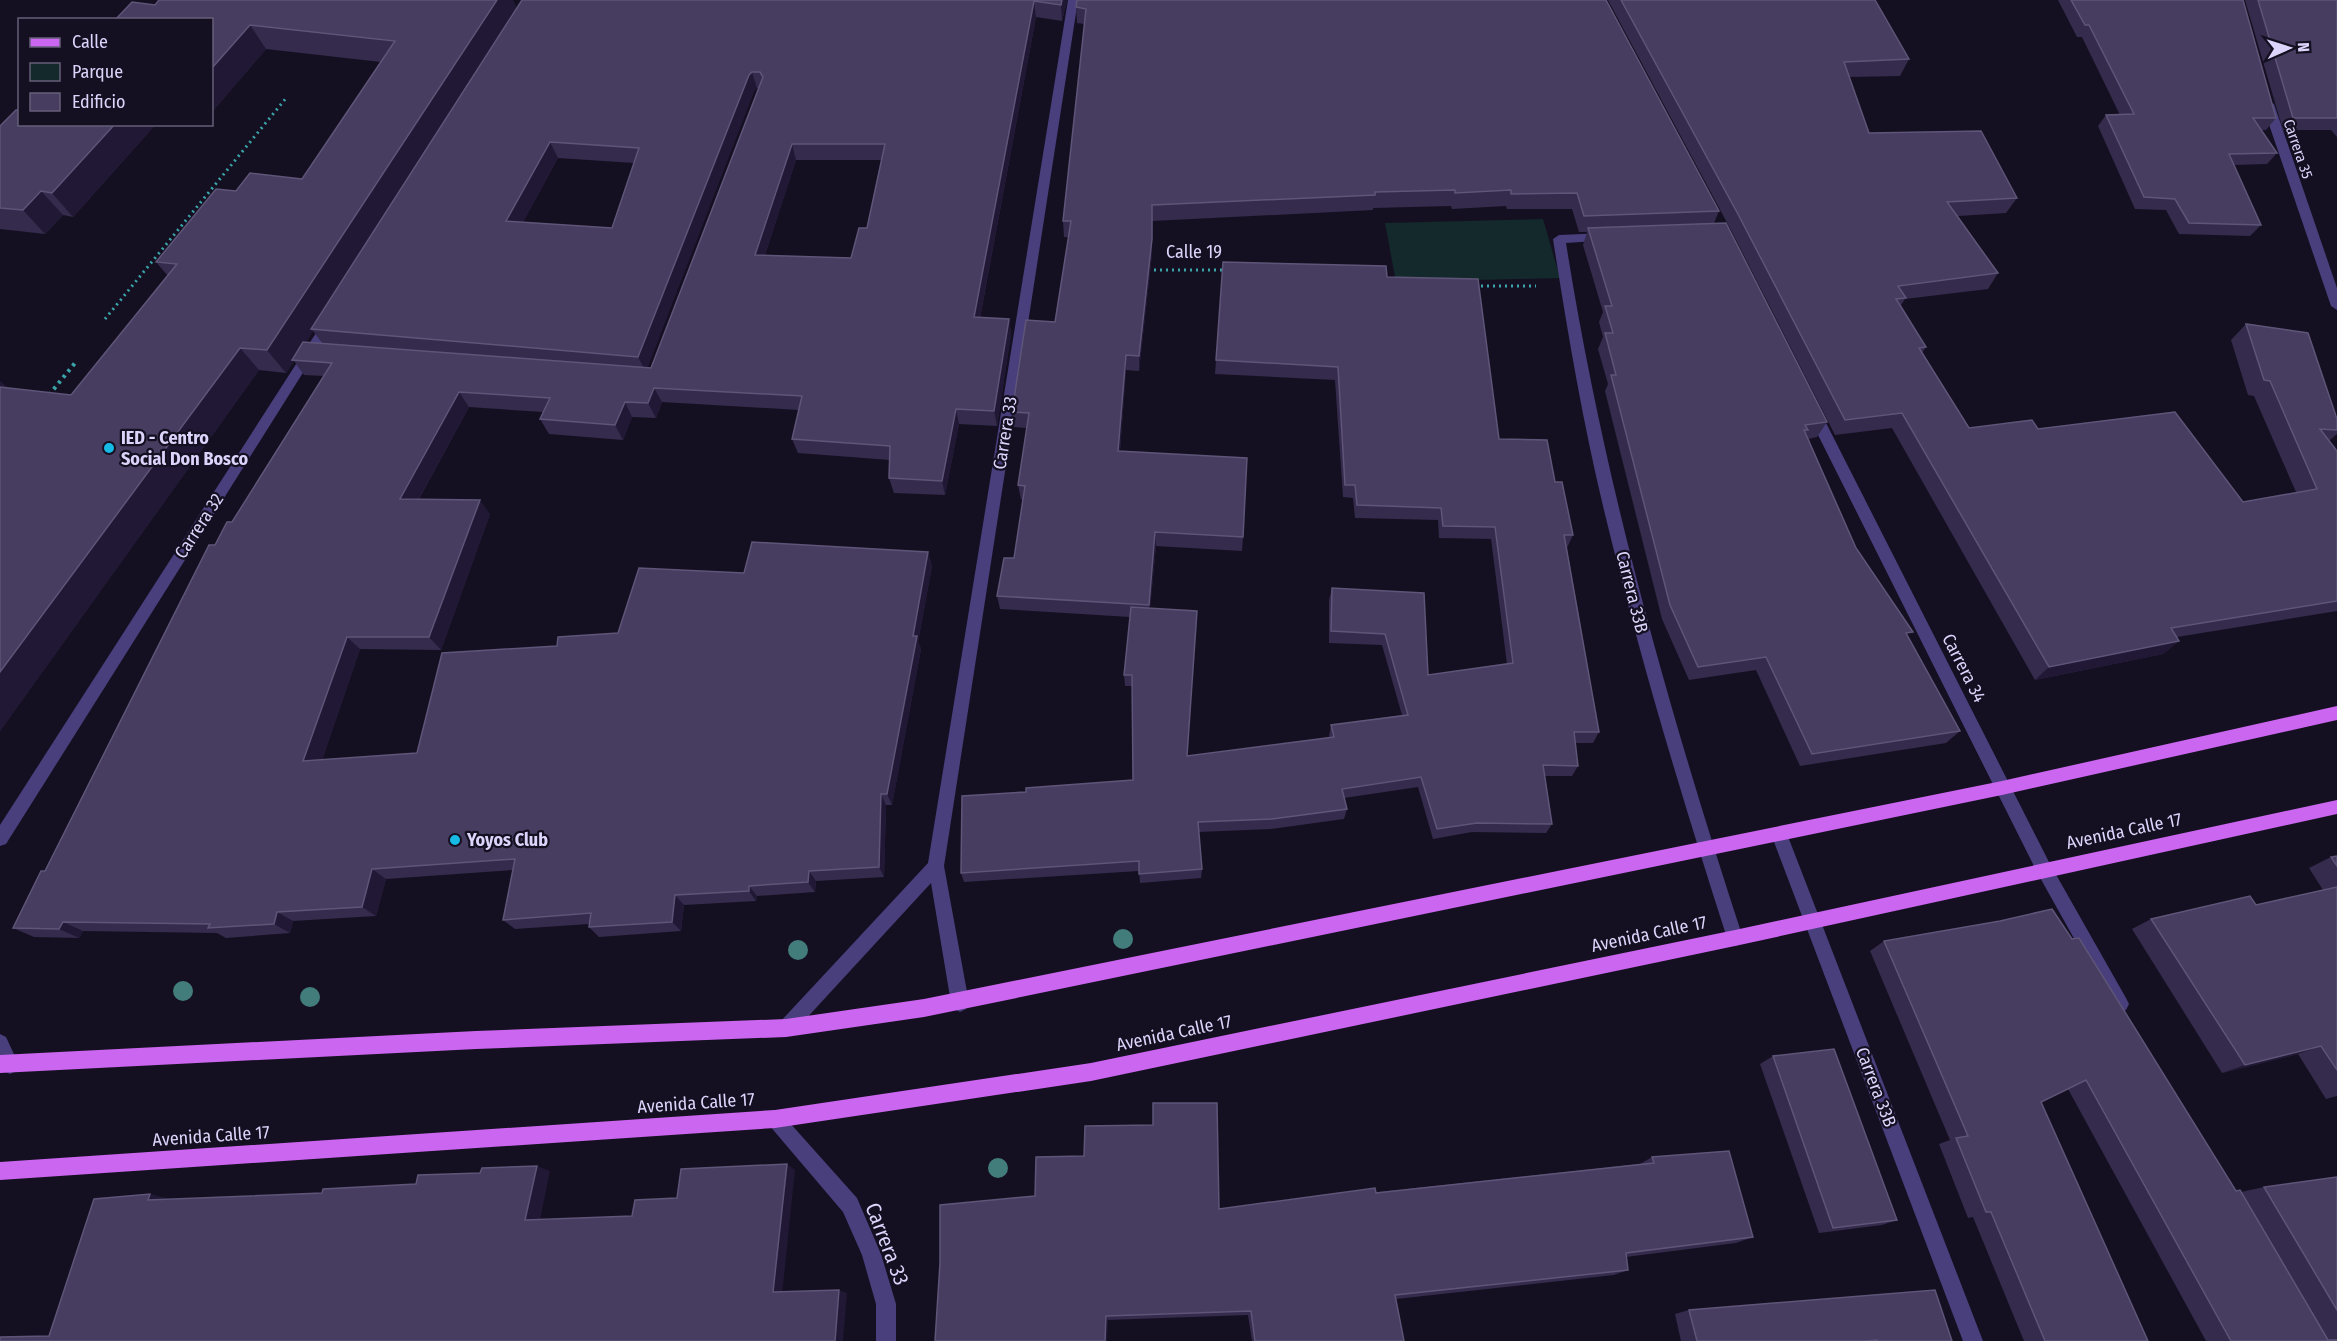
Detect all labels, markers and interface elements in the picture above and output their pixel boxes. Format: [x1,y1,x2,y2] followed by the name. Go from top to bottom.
[18,18,213,126] legend
[2259,18,2319,78] north arrow
[72,31,108,53] text: Calle
[2294,42,2313,53] text: N
[72,61,123,83] text: Parque
[72,91,125,113] text: Edificio
[2279,117,2317,181] street label: Carrera 35
[1166,241,1222,263] street label: Calle 19
[988,395,1022,471] street label: Carrera 33
[121,427,248,470] place label: IED - Centro Social Don Bosco
[102,441,116,455] marker: IED - Centro Social Don Bosco
[170,489,228,563] street label: Carrera 32
[1611,549,1653,635] street label: Carrera 33B
[1937,630,1991,706] street label: Carrera 34
[2064,808,2184,854] street label: Avenida Calle 17
[466,829,548,851] place label: Yoyos Club
[448,833,462,847] marker: Yoyos Club
[1589,911,1709,957] street label: Avenida Calle 17
[1114,1010,1234,1056] street label: Avenida Calle 17
[1851,1044,1901,1130] street label: Carrera 33B
[637,1088,755,1118] street label: Avenida Calle 17
[152,1121,270,1151] street label: Avenida Calle 17
[859,1199,915,1289] street label: Carrera 33

